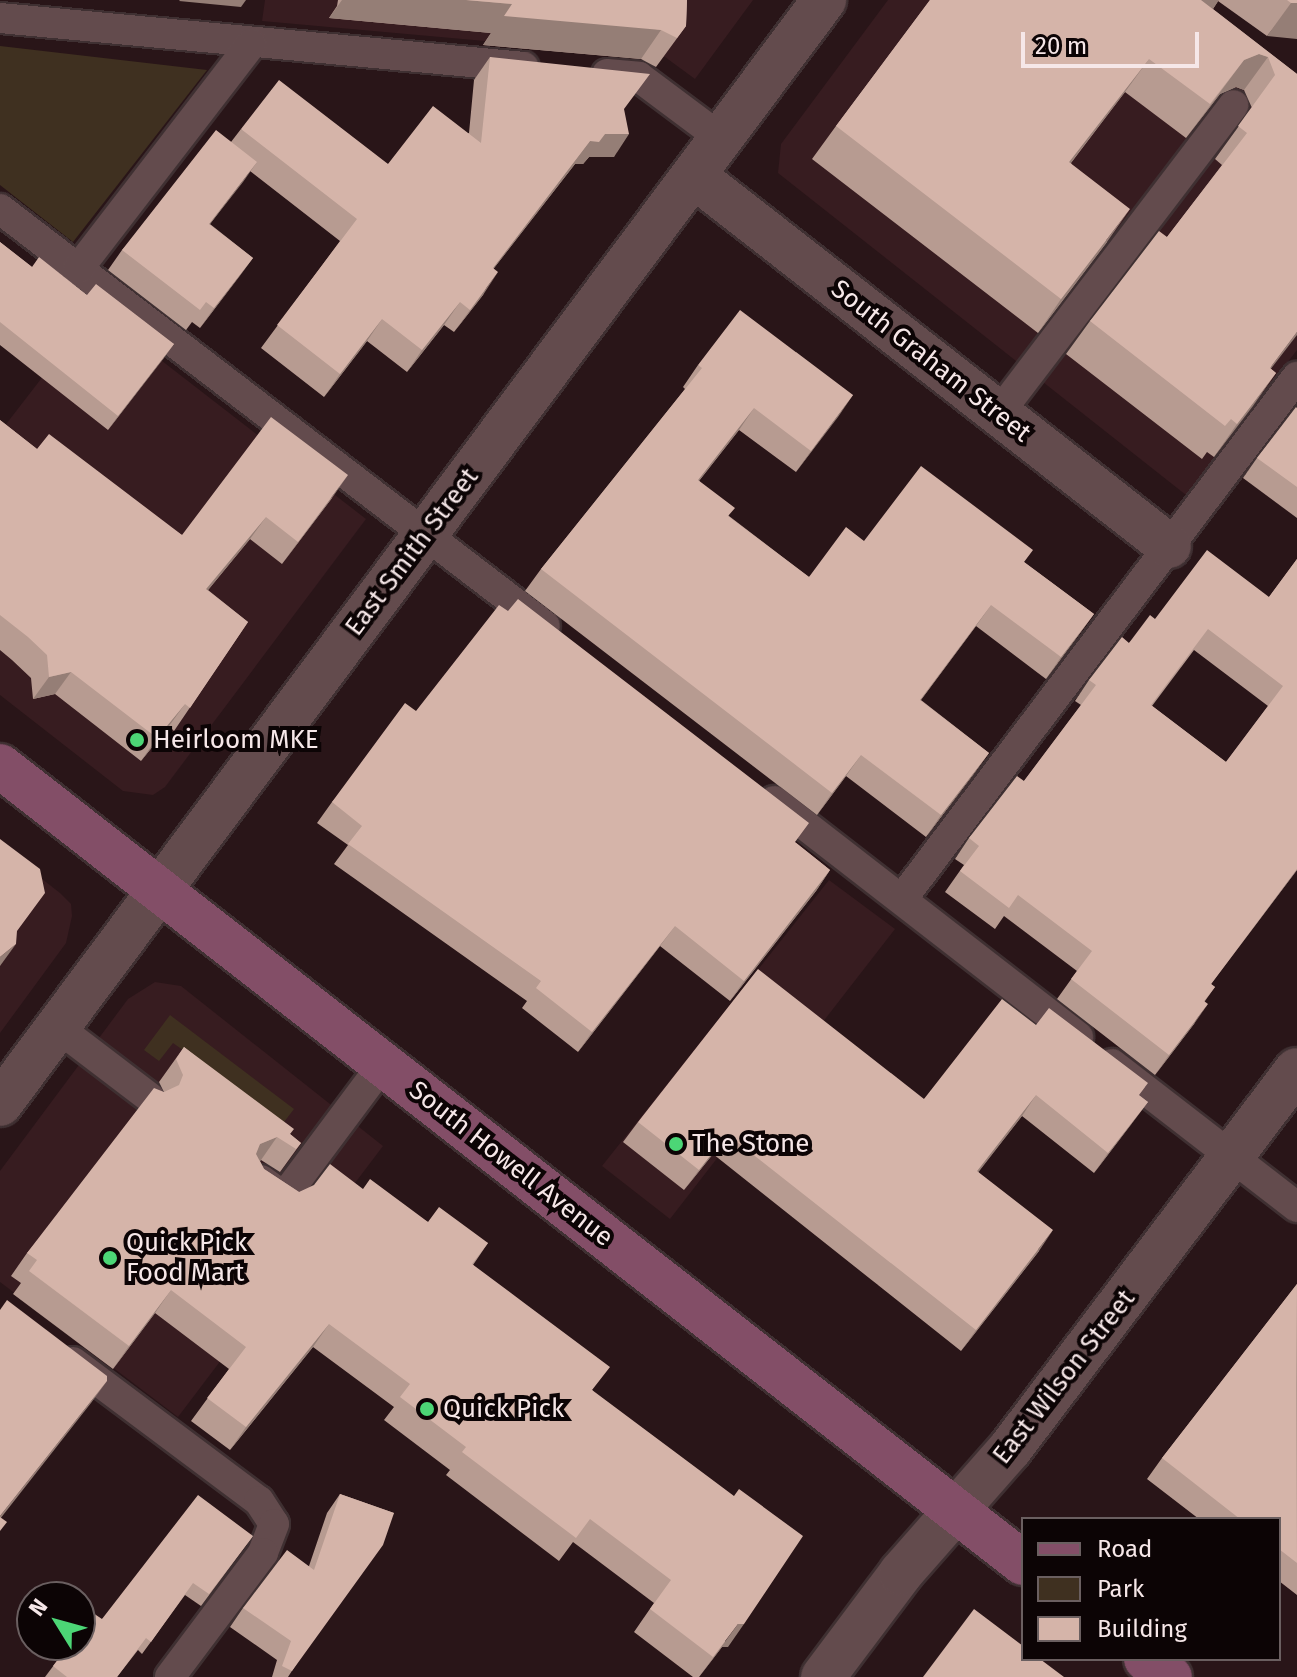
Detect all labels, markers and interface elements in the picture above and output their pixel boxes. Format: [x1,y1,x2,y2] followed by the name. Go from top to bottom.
[1025,16,1203,66] scale bar
[1035,32,1087,60] text: 20 m
[825,273,1037,449] street label: South Graham Street
[339,462,485,642] street label: East Smith Street
[153,724,319,756] place label: Heirloom MKE
[128,731,146,749] marker: Heirloom MKE
[403,1075,619,1253] street label: South Howell Avenue
[692,1128,809,1160] place label: The Stone
[667,1135,685,1153] marker: The Stone
[126,1227,247,1288] place label: Quick Pick Food Mart
[101,1249,119,1267] marker: Quick Pick Food Mart
[986,1284,1142,1470] street label: East Wilson Street
[443,1393,564,1425] place label: Quick Pick
[418,1400,436,1418] marker: Quick Pick
[1021,1517,1281,1661] legend
[1097,1535,1152,1563] text: Road
[1097,1575,1144,1603] text: Park
[16,1581,96,1661] north arrow
[23,1594,53,1621] text: N
[1097,1615,1187,1643] text: Building

